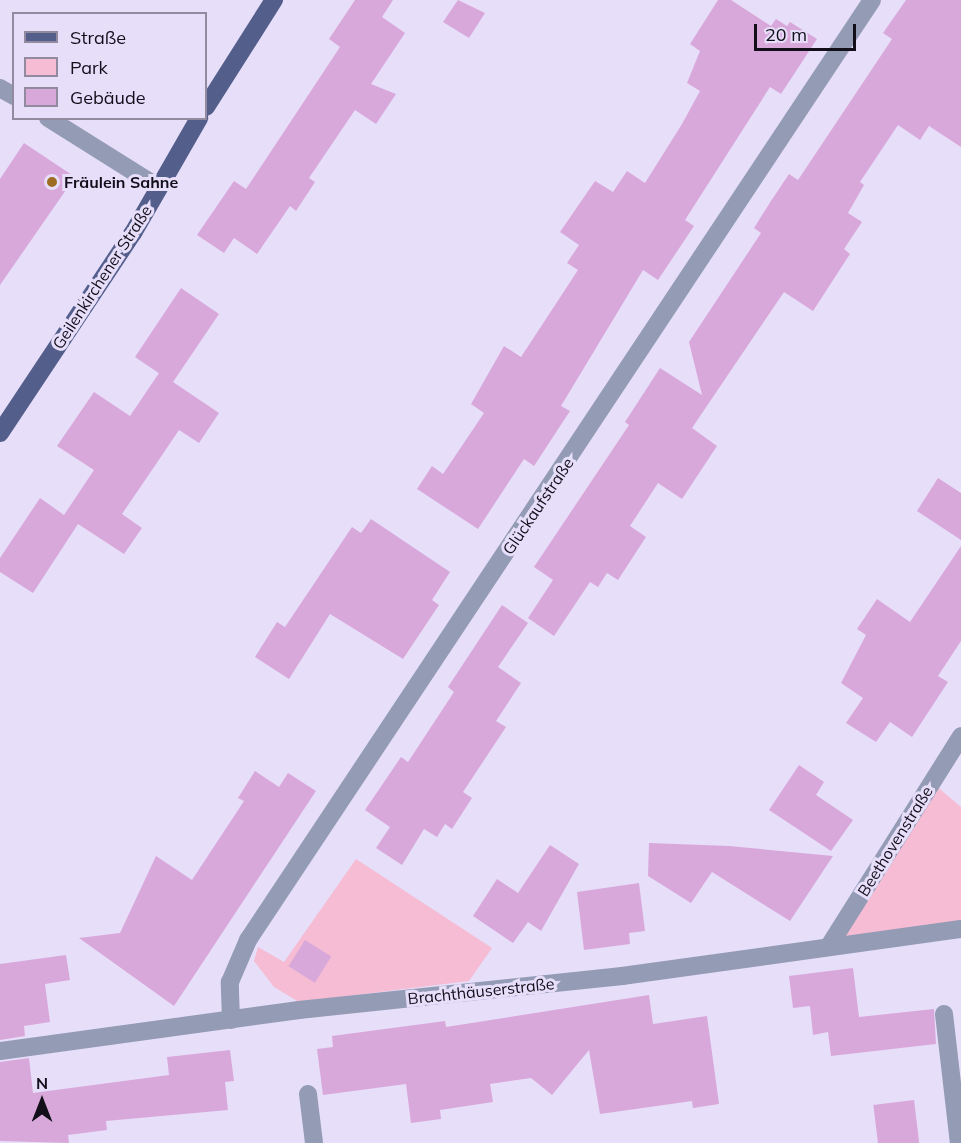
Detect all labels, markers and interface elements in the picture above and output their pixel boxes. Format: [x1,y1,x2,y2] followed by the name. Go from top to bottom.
[12,12,207,120] legend
[757,12,859,50] scale bar
[765,23,807,46] text: 20 m
[70,26,126,49] text: Straße
[70,56,108,79] text: Park
[70,86,146,109] text: Gebäude
[64,172,178,192] place label: Fräulein Sahne
[45,175,59,189] marker: Fräulein Sahne
[48,201,156,353] street label: Geilenkirchener Straße
[499,454,577,558] street label: Glückaufstraße
[853,782,937,900] street label: Beethovenstraße
[407,974,555,1008] street label: Brachthäuserstraße
[12,1071,72,1131] north arrow
[36,1073,48,1093] text: N

